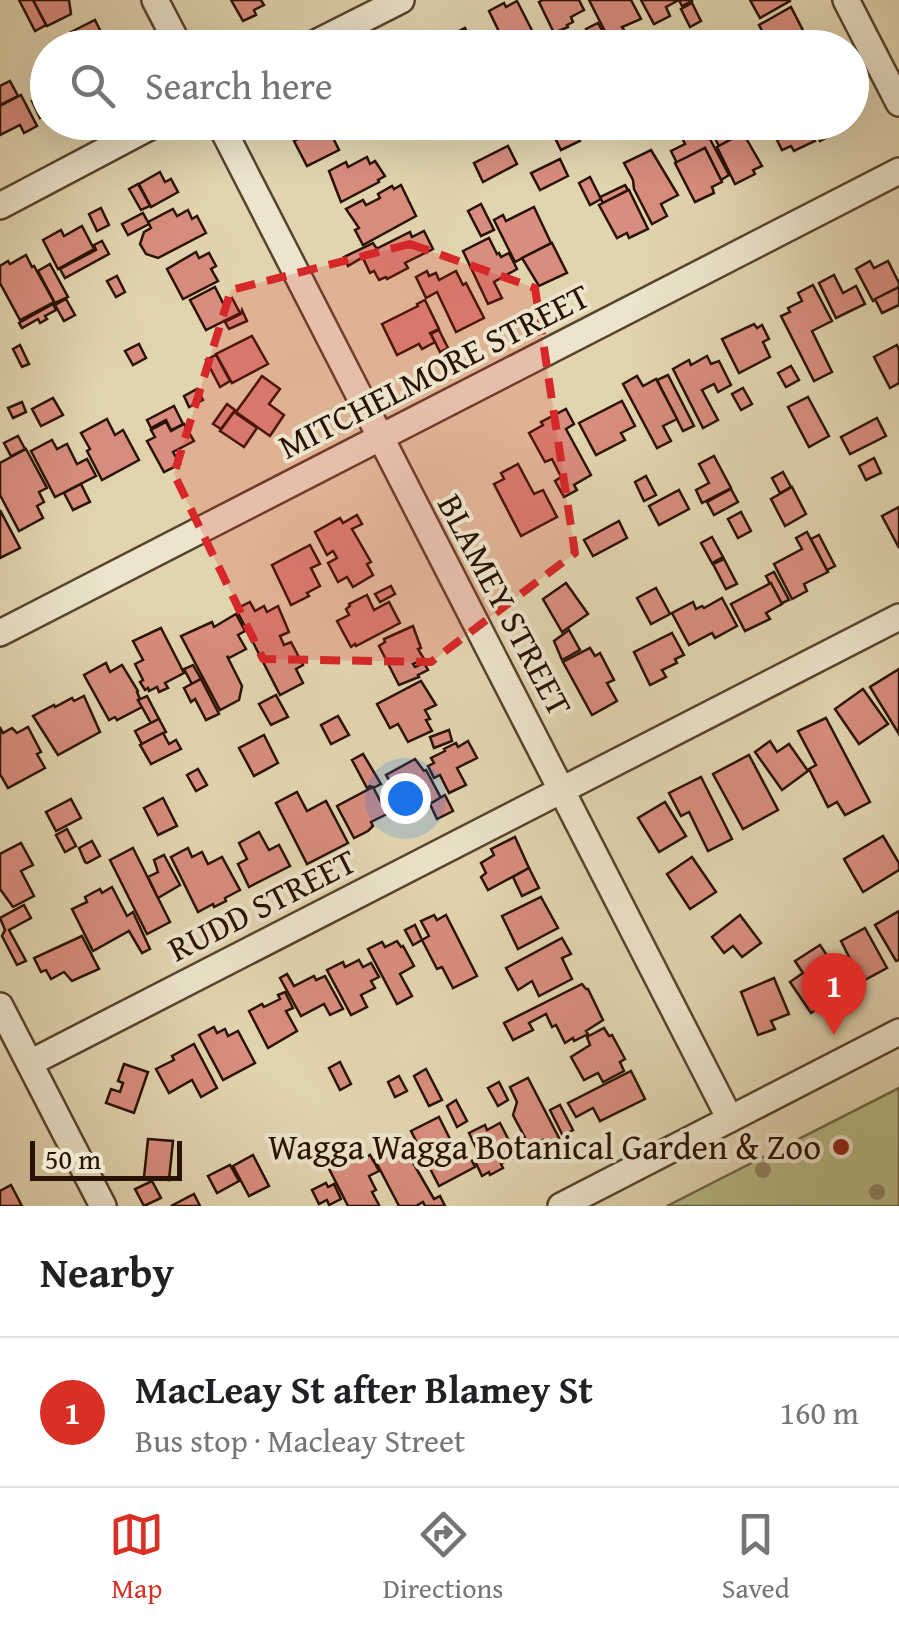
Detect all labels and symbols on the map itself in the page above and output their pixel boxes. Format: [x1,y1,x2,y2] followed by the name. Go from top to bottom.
[269,270,598,471] street label: MITCHELMORE STREET
[425,485,585,725] street label: BLAMEY STREET
[380,773,431,824] your location
[159,835,365,974] street label: RUDD STREET
[802,952,866,1035] pin: 1
[268,1121,821,1172] place label: Wagga Wagga Botanical Garden & Zoo
[30,1136,182,1180] scale bar
[830,1136,852,1158] marker: Wagga Wagga Botanical Garden & Zoo

